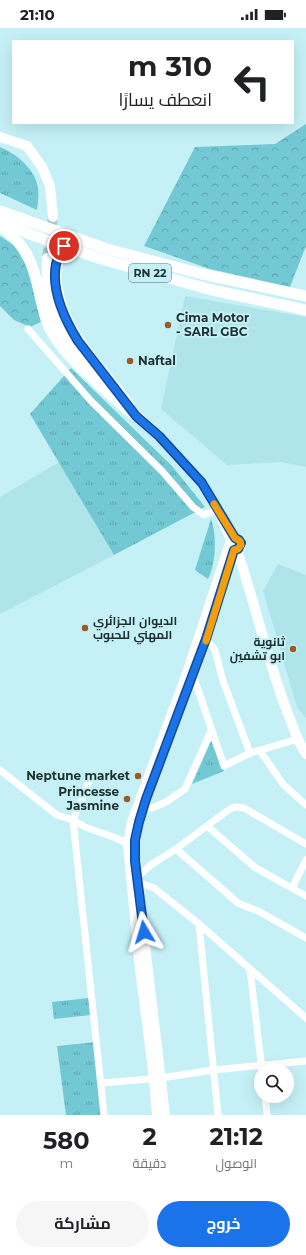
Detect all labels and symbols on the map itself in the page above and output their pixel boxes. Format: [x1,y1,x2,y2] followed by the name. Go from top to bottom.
[47,229,81,263] pin
[129,264,171,282] road number: RN 22
[176,310,249,339] place label: Cima Motor - SARL GBC
[163,320,173,330] marker: Cima Motor - SARL GBC
[138,353,176,368] place label: Naftal
[125,356,135,366] marker: Naftal
[93,613,177,645] place label: الديوان الجزائري المهني للحبوب
[80,623,90,633] marker: الديوان الجزائري المهني للحبوب
[230,634,286,664] place label: ثانوية ابو تشفين
[288,644,298,654] marker: ثانوية ابو تشفين
[26,768,131,783] place label: Neptune market
[133,771,143,781] marker: Neptune market
[58,784,119,813] place label: Princesse Jasmine
[122,794,132,804] marker: Princesse Jasmine
[123,911,165,953] position arrow

